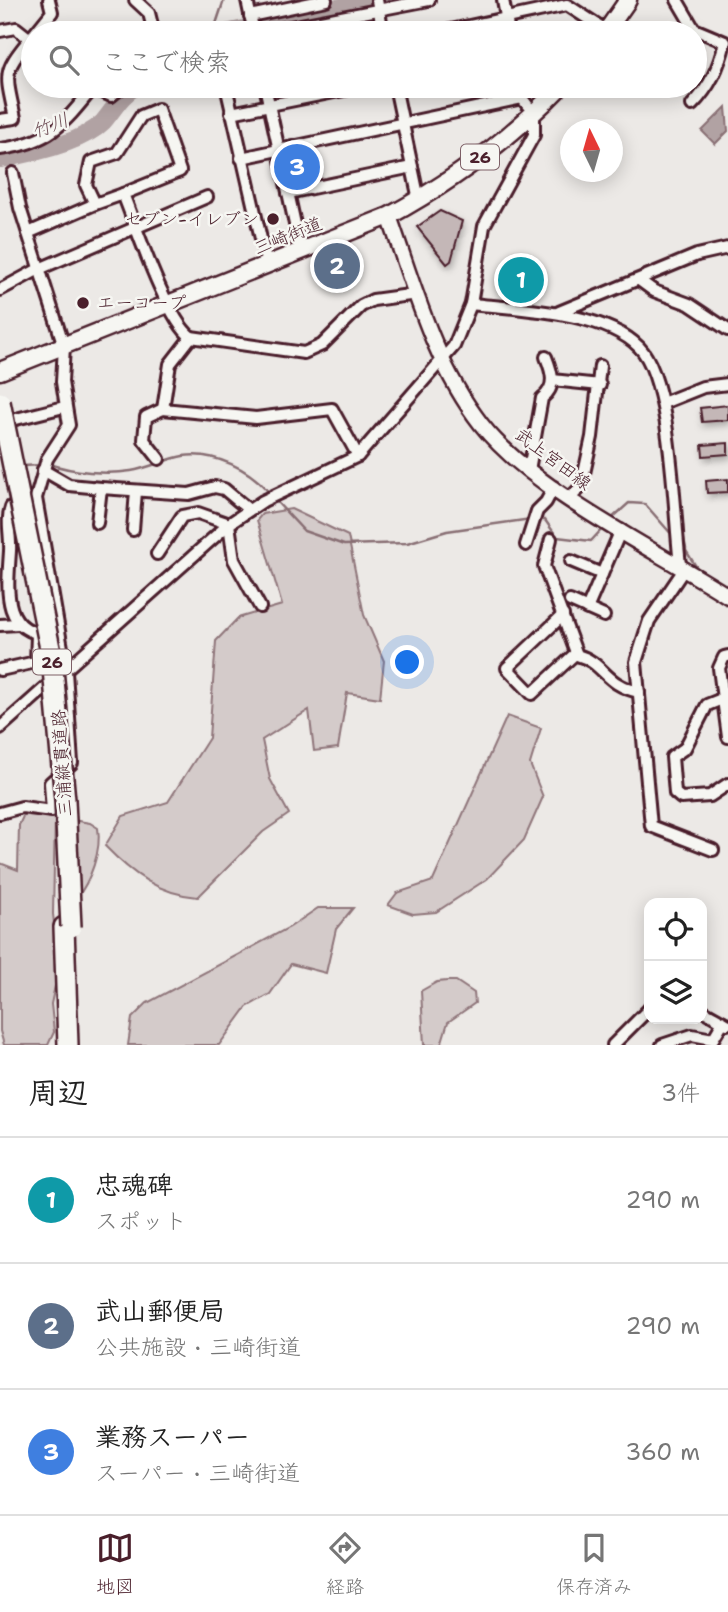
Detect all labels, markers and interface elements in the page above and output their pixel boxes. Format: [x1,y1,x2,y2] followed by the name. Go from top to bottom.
[21,21,707,98] search box
[45,41,83,79] icon: search
[101,44,231,79] text: ここで検索
[28,107,72,144] water label: 竹川
[560,119,623,182] north arrow
[274,141,320,193] pin: 3
[461,144,499,169] road number: 26
[124,207,259,231] place label: セブン-イレブン
[250,211,326,261] street label: 三崎街道
[265,211,281,227] marker: セブン-イレブン
[314,240,360,292] pin: 2
[498,254,544,306] pin: 1
[97,291,186,315] place label: エーコープ
[75,295,91,311] marker: エーコープ
[510,422,596,496] street label: 武上宮田線
[390,645,424,679] your location
[33,650,71,674] road number: 26
[46,708,78,818] street label: 三浦縦貫道路
[644,898,707,1024] map controls
[644,898,707,961] button: locate
[644,961,707,1024] button: layers
[28,1072,88,1113] text: 周辺
[661,1078,700,1108] text: 3件
[95,1167,173,1202] text: 忠魂碑
[46,1185,56,1215] text: 1
[626,1185,700,1215] text: 290 m
[95,1206,187,1236] text: スポット
[95,1293,225,1328] text: 武山郵便局
[43,1311,59,1341] text: 2
[626,1311,700,1341] text: 290 m
[95,1332,301,1362] text: 公共施設 · 三崎街道
[95,1419,250,1454] text: 業務スーパー
[43,1437,59,1467] text: 3
[625,1437,700,1467] text: 360 m
[95,1458,300,1488] text: スーパー · 三崎街道
[96,1529,134,1599] tab: 地図
[326,1529,364,1599] tab: 経路
[556,1529,632,1599] tab: 保存済み

